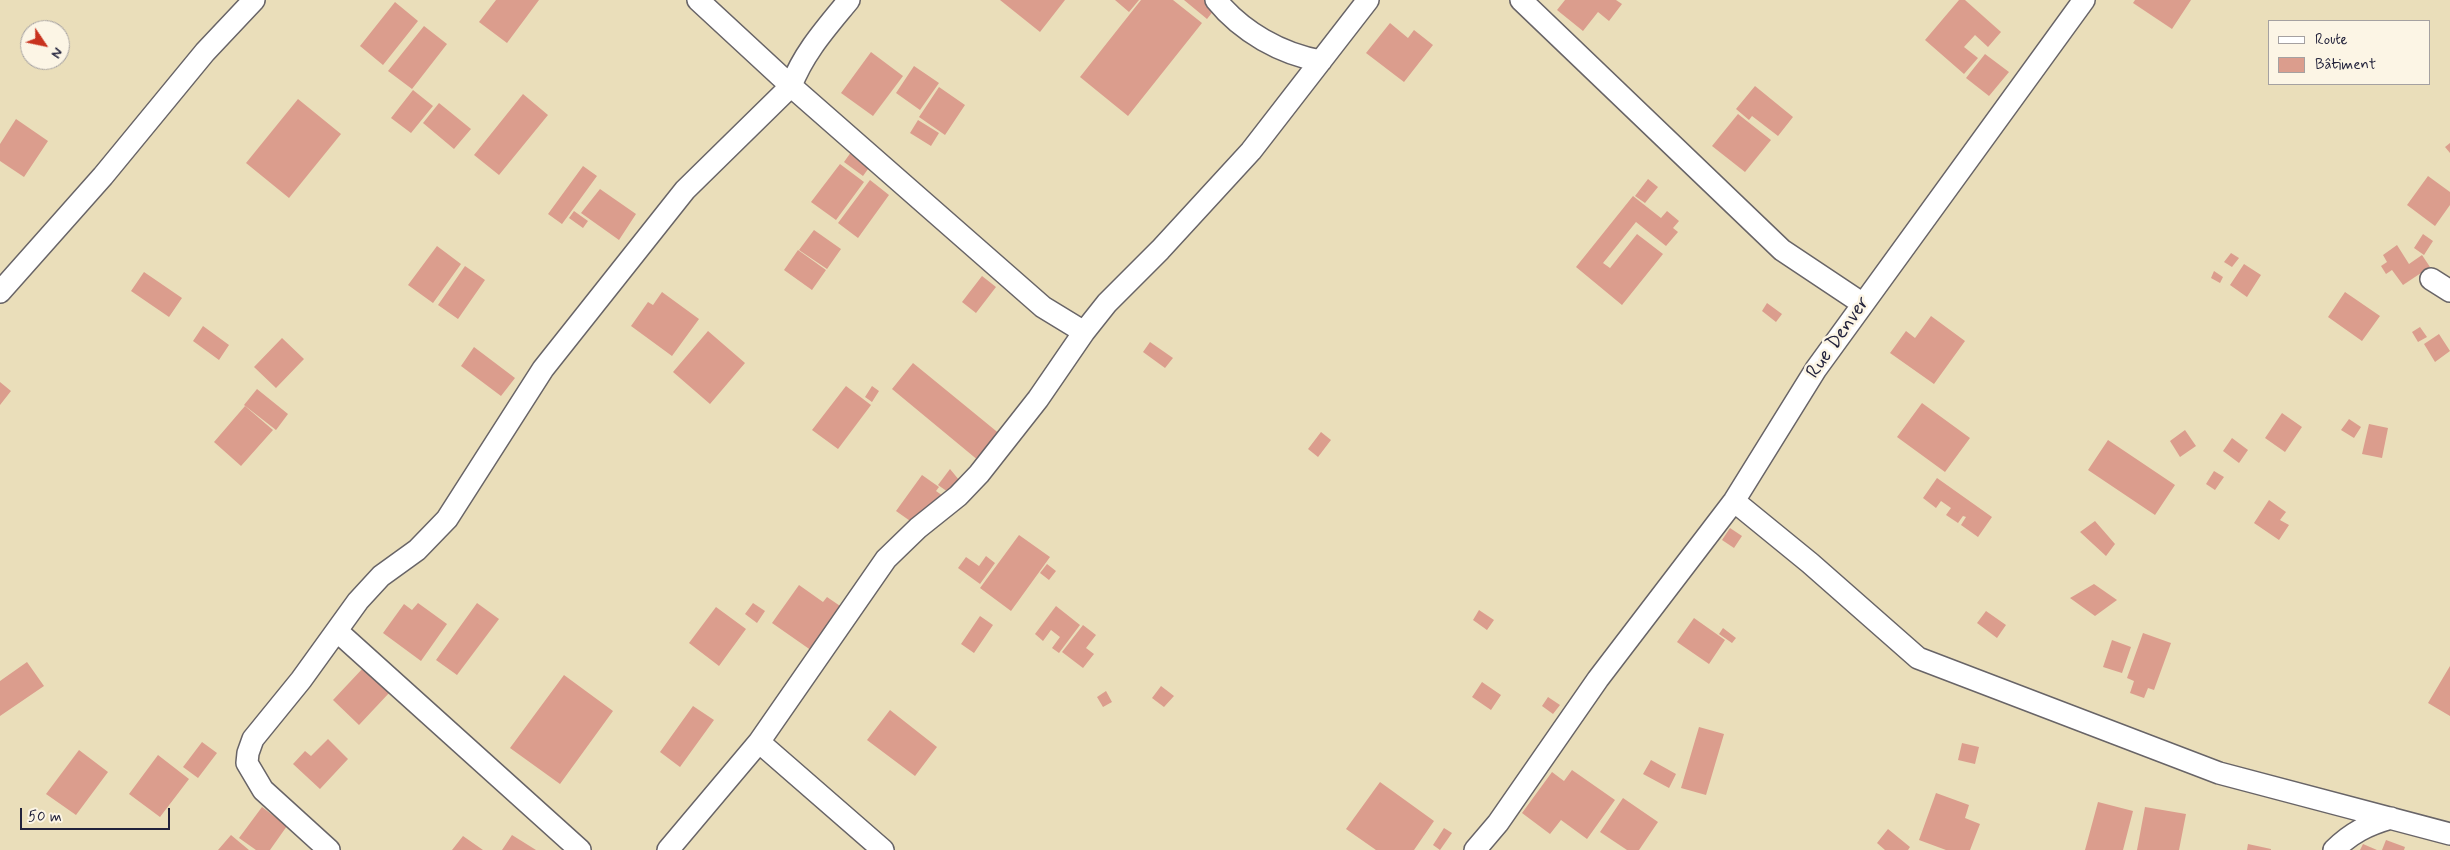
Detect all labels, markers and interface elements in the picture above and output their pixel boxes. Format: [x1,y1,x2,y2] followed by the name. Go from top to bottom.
[20,20,70,70] north arrow
[2268,20,2430,85] legend
[2315,30,2348,50] text: Route
[47,44,67,62] text: N
[2315,55,2376,75] text: Bâtiment
[1802,292,1876,384] street label: Rue Denver
[22,798,172,830] scale bar
[28,807,62,827] text: 50 m

